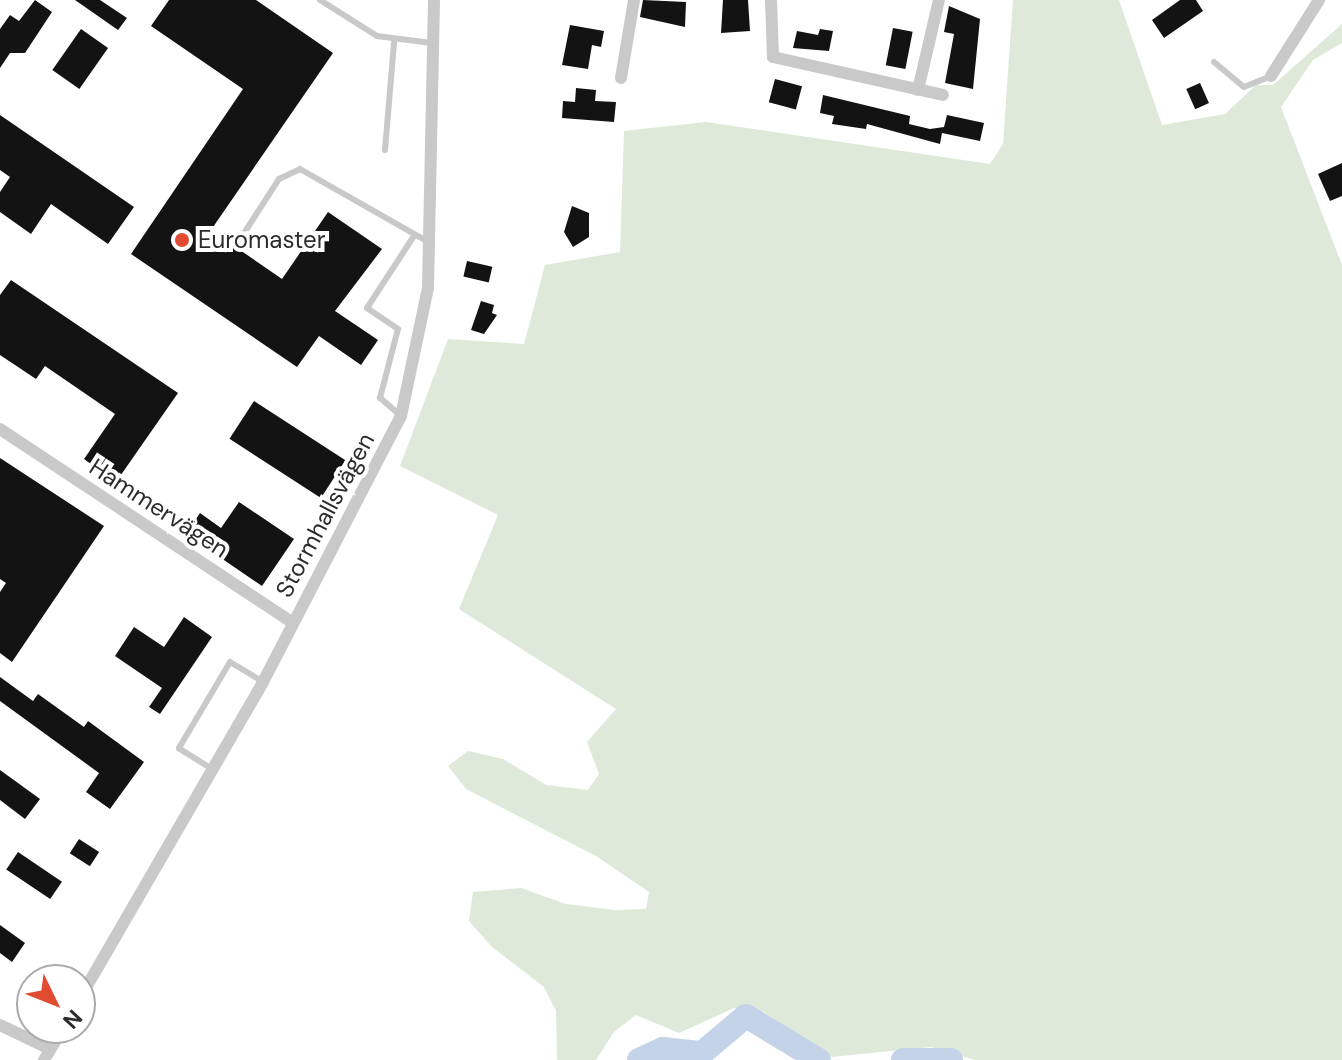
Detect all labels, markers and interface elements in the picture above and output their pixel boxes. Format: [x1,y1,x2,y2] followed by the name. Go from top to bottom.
[198,226,326,254] place label: Euromaster
[173,231,191,249] marker: Euromaster
[270,428,380,602] street label: Stormhallsvägen
[84,452,234,564] street label: Hammervägen
[16,964,96,1044] north arrow
[56,1004,89,1035] text: N

